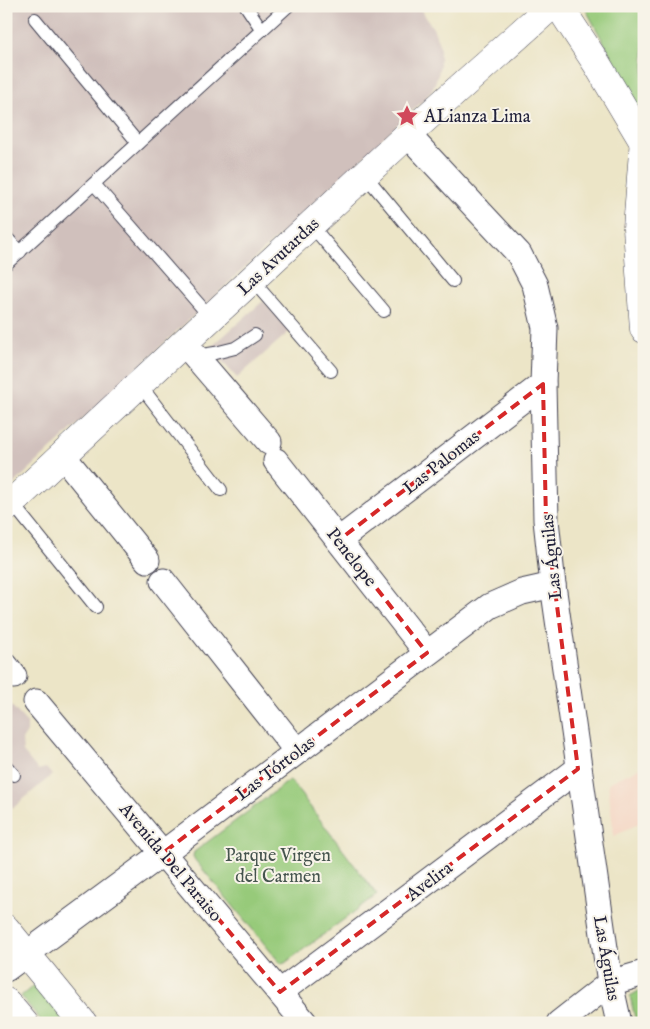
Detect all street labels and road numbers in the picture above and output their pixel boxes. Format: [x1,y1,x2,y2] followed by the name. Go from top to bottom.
[233,213,325,301] street label: Las Avutardas
[399,426,485,500] street label: Las Palomas
[535,513,568,601] street label: Las Águilas
[321,524,381,592] street label: Penelope
[232,732,320,806] street label: Las Tórtolas
[113,798,227,927] street label: Avenida Del Paraiso
[401,857,458,908] street label: Avelira
[587,914,626,1003] street label: Las Águilas

